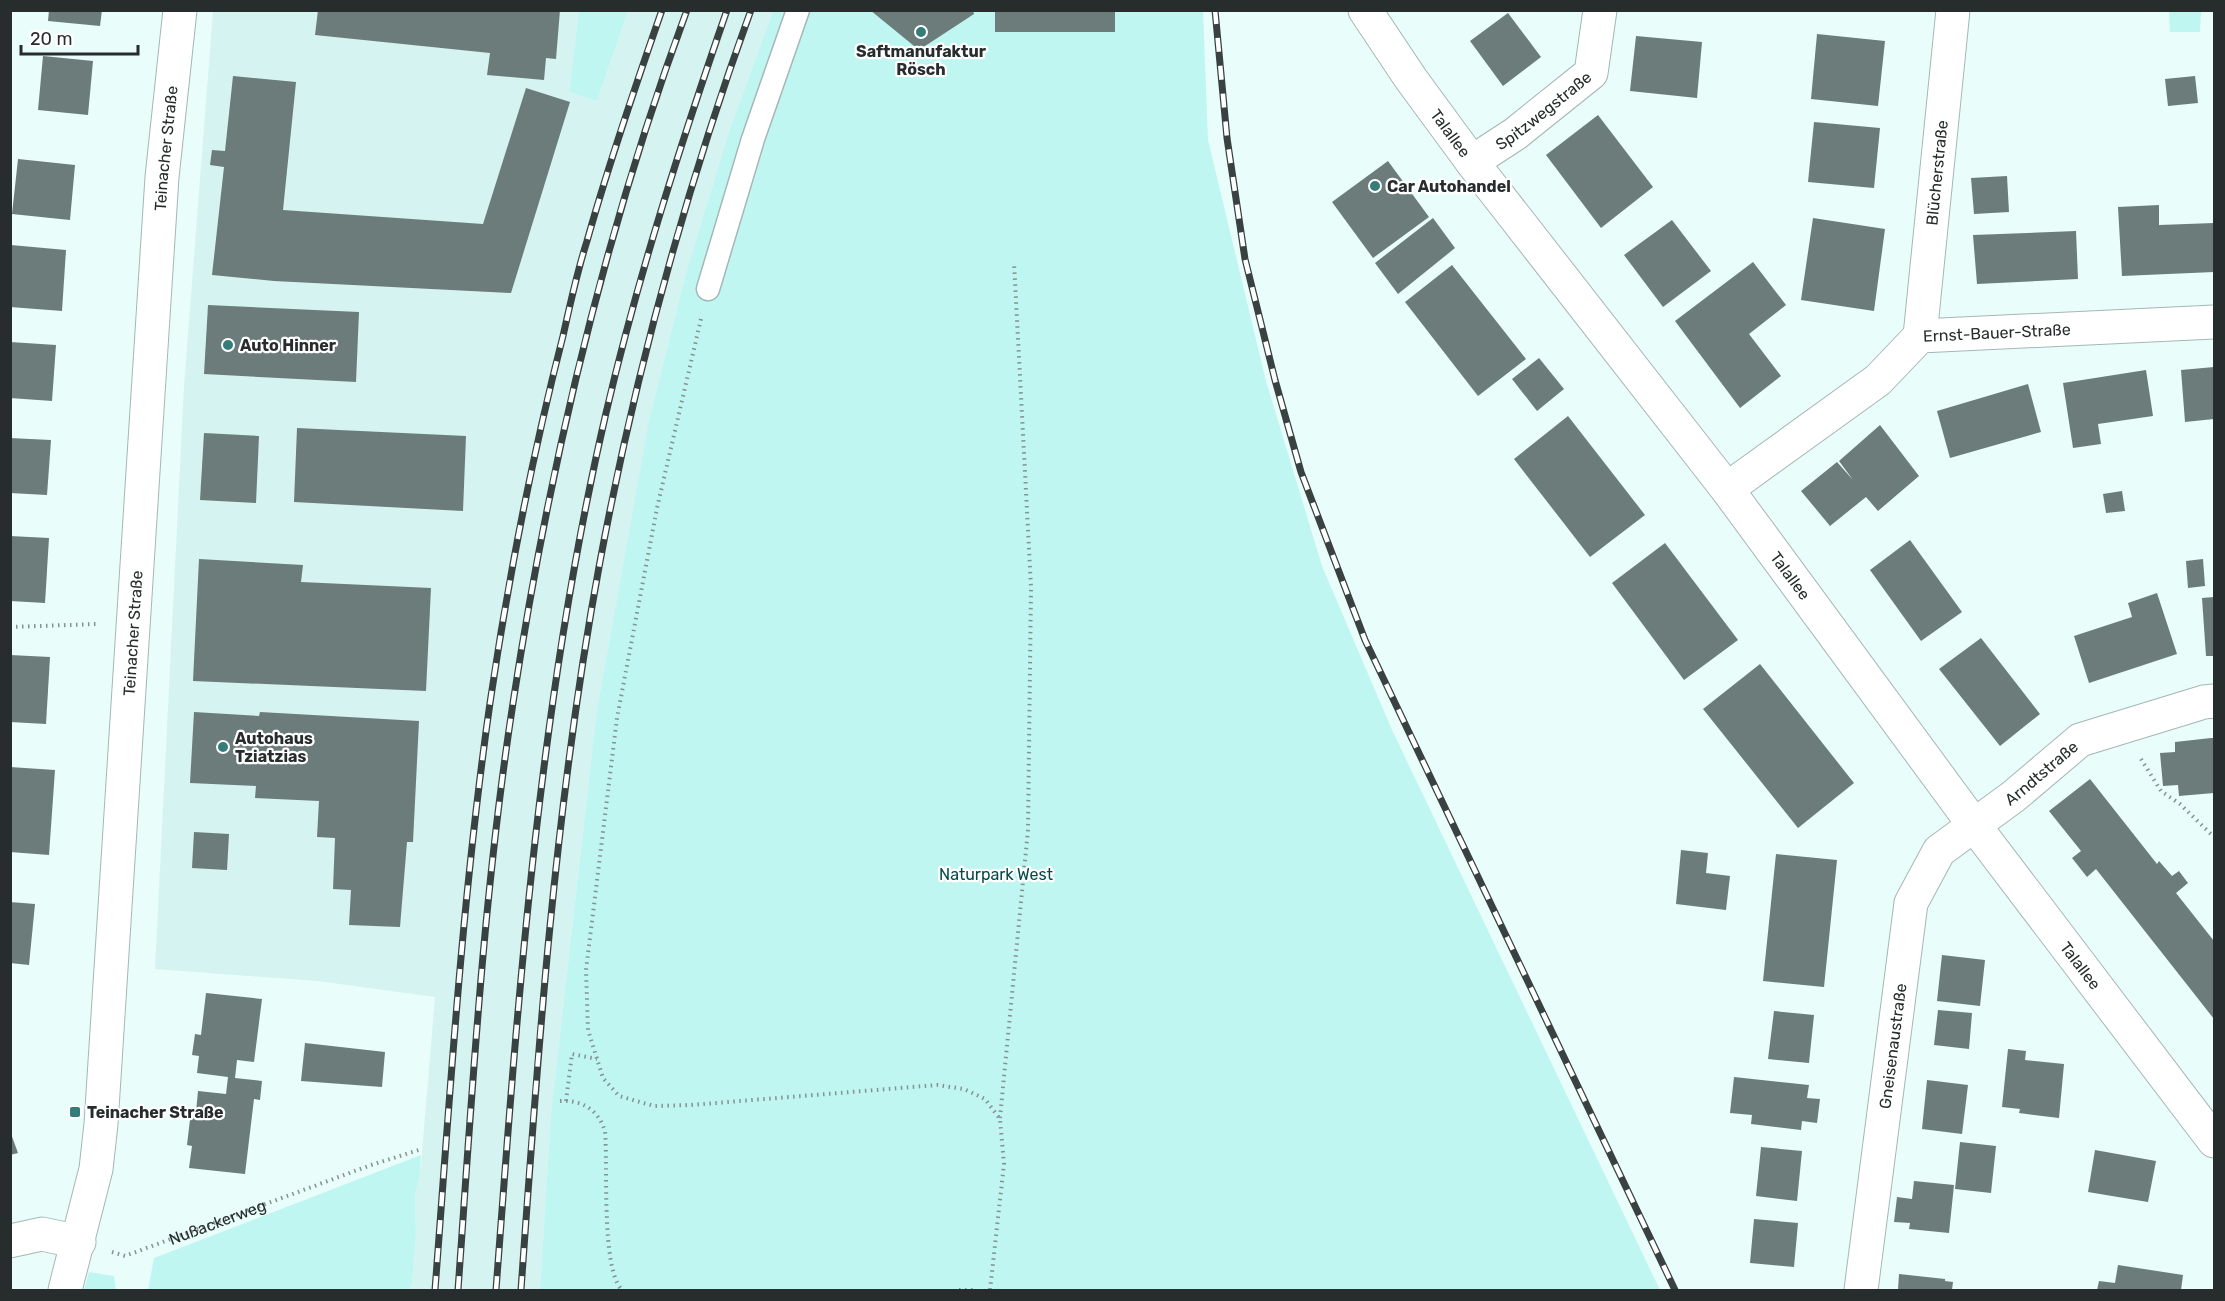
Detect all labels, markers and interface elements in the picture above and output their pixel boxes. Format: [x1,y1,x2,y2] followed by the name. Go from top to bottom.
[21,18,138,56] scale bar
[914,25,928,39] marker: Saftmanufaktur Rösch
[30,28,72,50] text: 20 m
[856,42,987,79] place label: Saftmanufaktur Rösch
[1492,67,1595,154] street label: Spitzwegstraße
[150,85,181,212] street label: Teinacher Straße
[1427,105,1475,161] street label: Talallee
[1922,119,1951,226] street label: Blücherstraße
[1387,177,1511,196] place label: Car Autohandel
[1368,179,1382,193] marker: Car Autohandel
[1923,319,2071,345] street label: Ernst-Bauer-Straße
[240,336,337,355] place label: Auto Hinner
[221,338,235,352] marker: Auto Hinner
[1767,548,1815,603] street label: Talallee
[119,570,146,697] street label: Teinacher Straße
[235,729,313,766] place label: Autohaus Tziatzias
[2001,737,2082,809] street label: Arndtstraße
[216,740,230,754] marker: Autohaus Tziatzias
[939,865,1053,884] park label: Naturpark West
[2056,938,2105,993] street label: Talallee
[1875,982,1910,1110] street label: Gneisenaustraße
[87,1103,224,1122] place label: Teinacher Straße
[68,1105,82,1119] marker: Teinacher Straße
[166,1195,268,1248] street label: Nußackerweg

